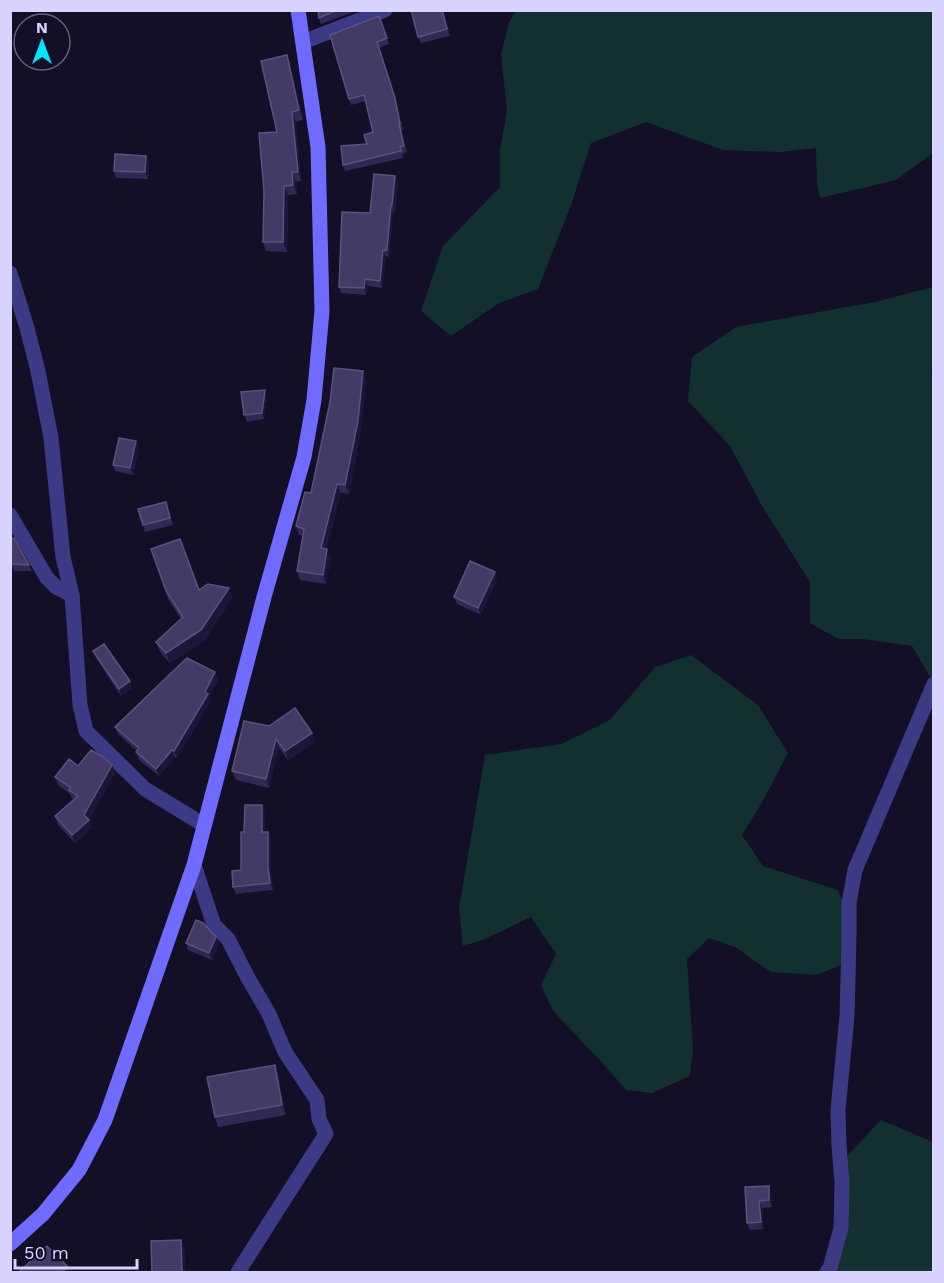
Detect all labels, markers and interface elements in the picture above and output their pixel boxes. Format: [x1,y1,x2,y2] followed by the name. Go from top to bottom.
[12,12,72,72] north arrow
[36,18,48,37] text: N
[15,1232,136,1270] scale bar
[24,1242,69,1263] text: 50 m

